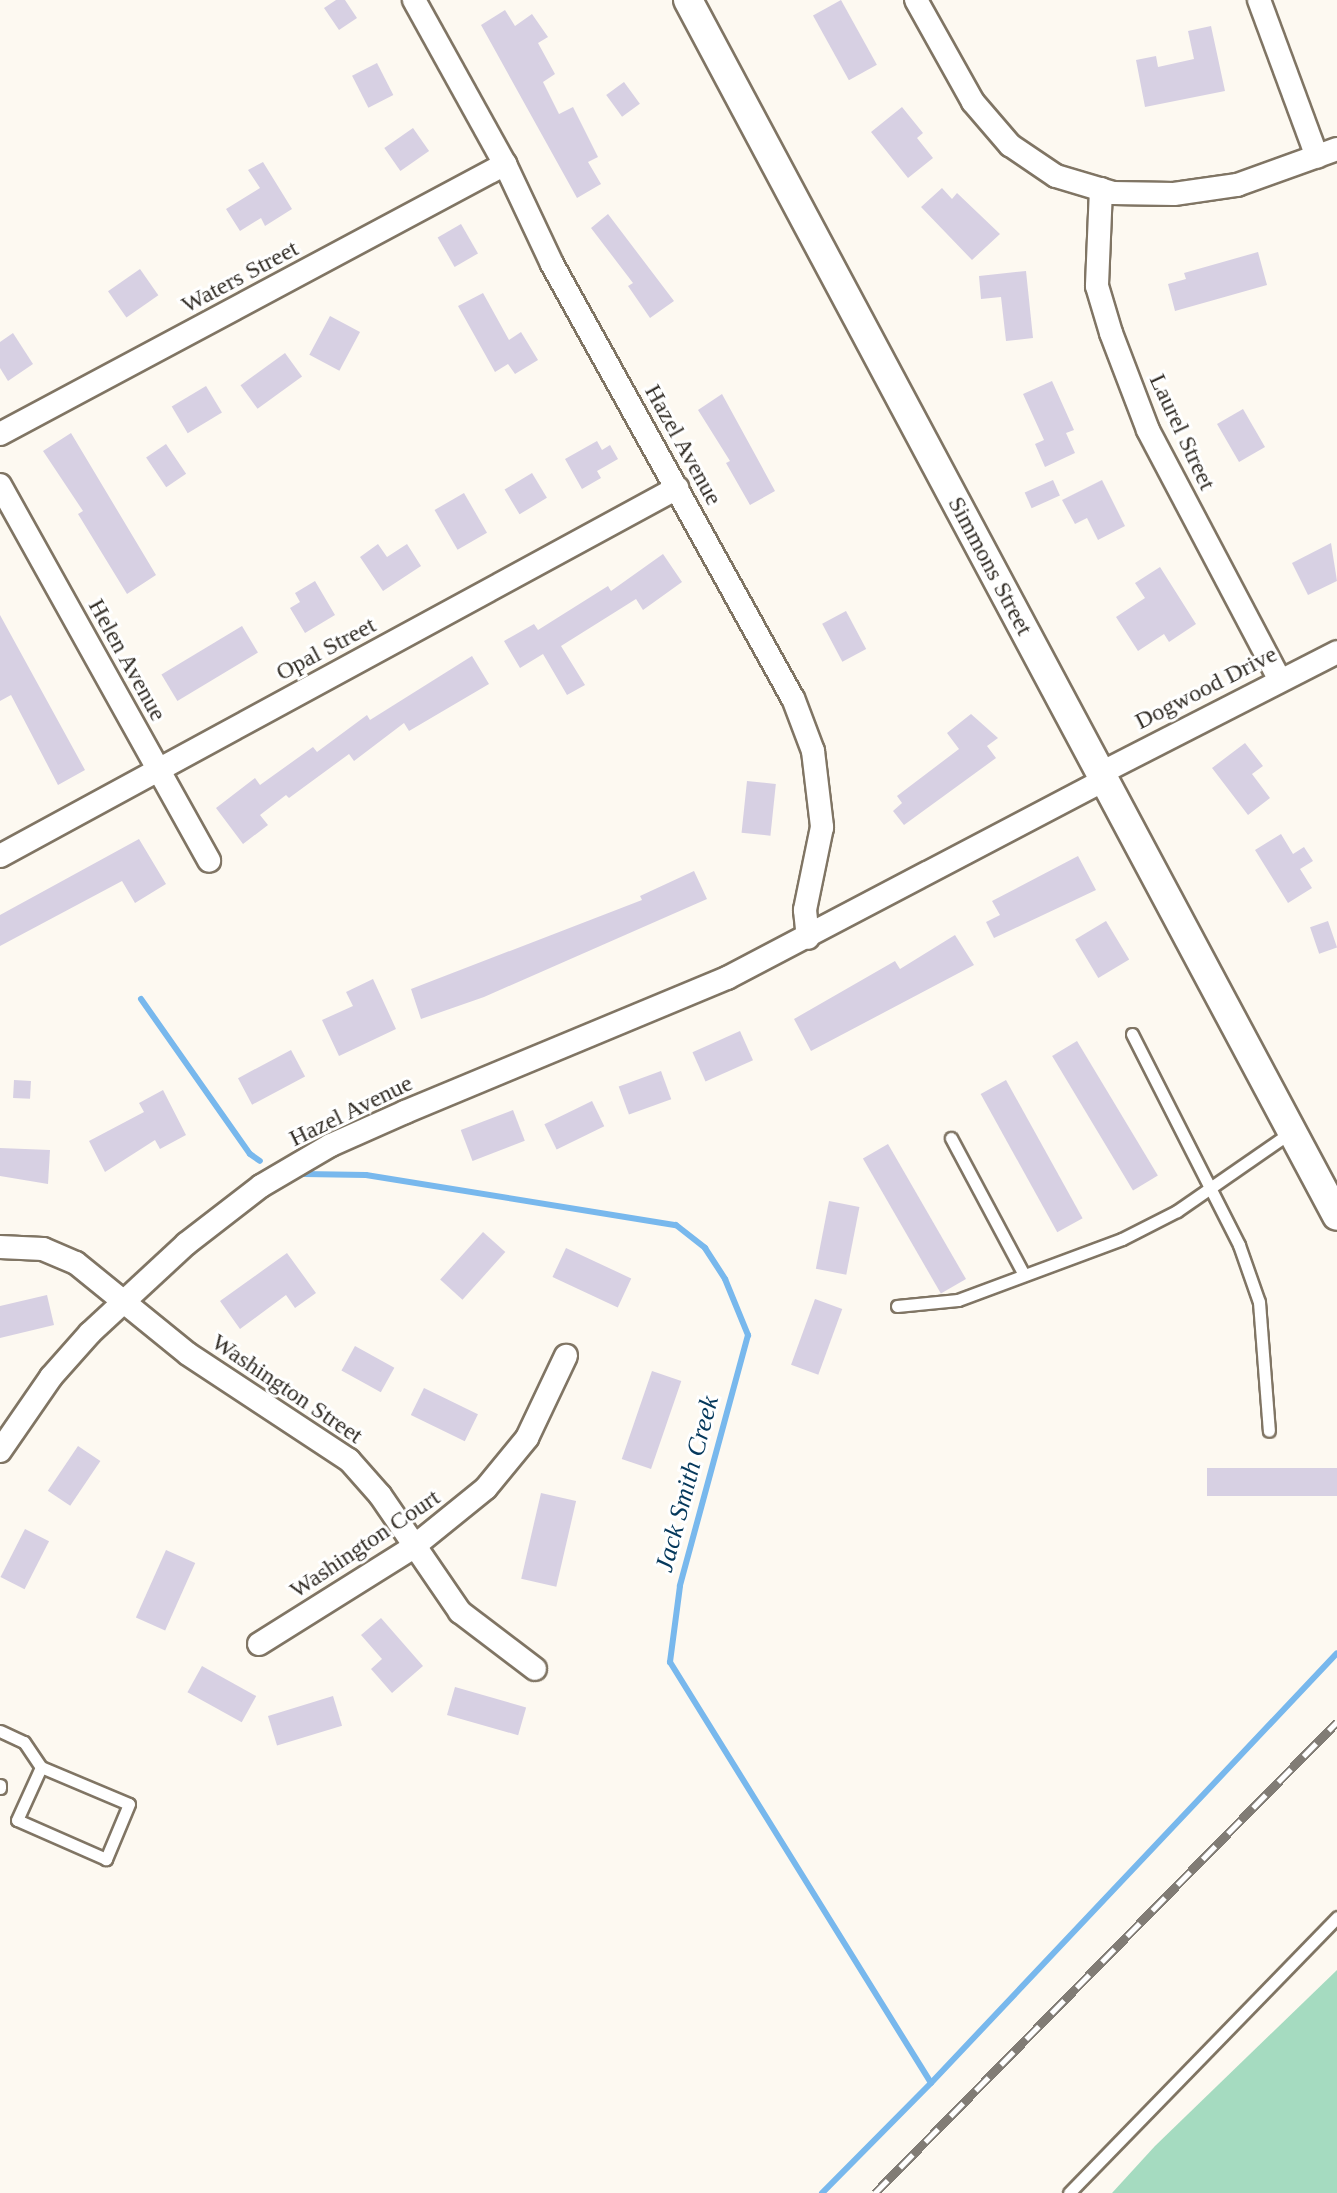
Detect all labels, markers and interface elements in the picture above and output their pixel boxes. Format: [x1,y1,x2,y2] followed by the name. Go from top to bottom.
[177,234,303,320] street label: Waters Street
[1143,369,1221,495] street label: Laurel Street
[638,379,728,511] street label: Hazel Avenue
[941,492,1039,640] street label: Simmons Street
[81,593,173,727] street label: Helen Avenue
[271,611,381,687] street label: Opal Street
[1130,640,1282,736] street label: Dogwood Drive
[284,1069,418,1153] street label: Hazel Avenue
[206,1328,368,1450] street label: Washington Street
[649,1393,725,1575] water label: Jack Smith Creek
[285,1483,445,1605] street label: Washington Court

